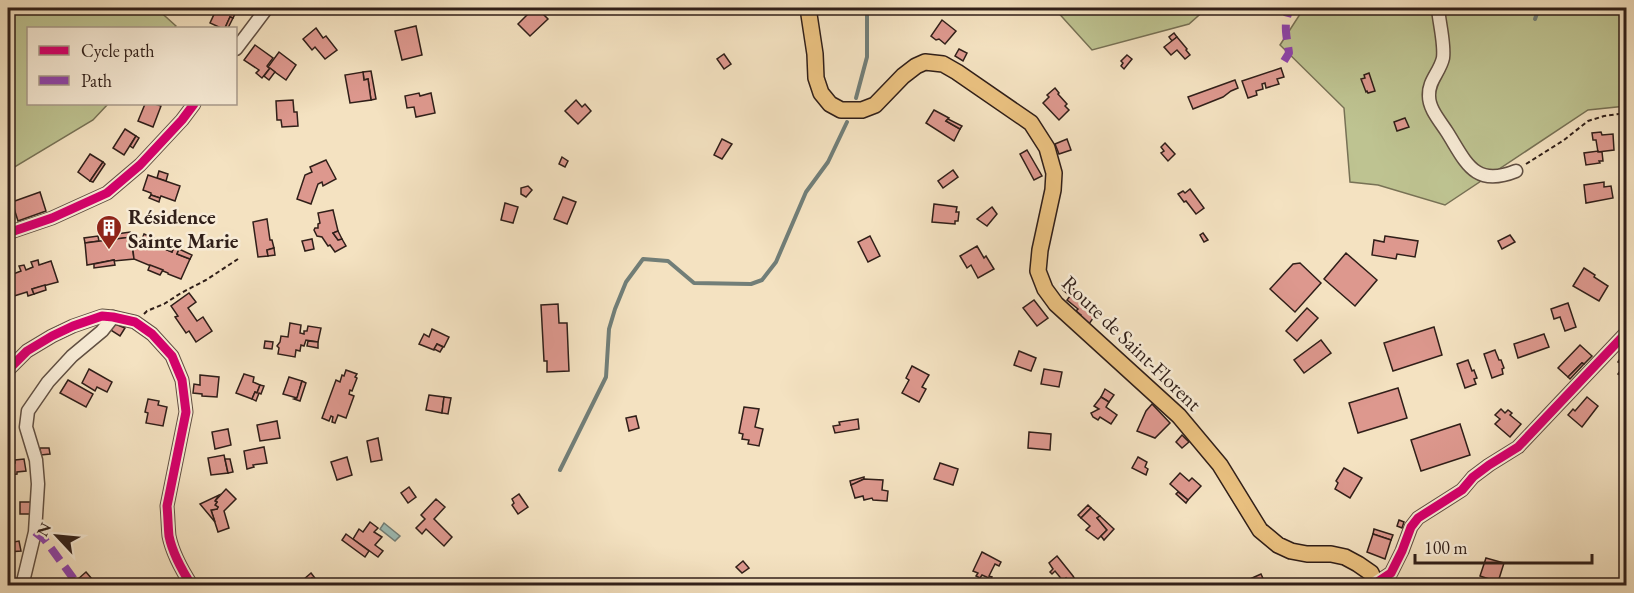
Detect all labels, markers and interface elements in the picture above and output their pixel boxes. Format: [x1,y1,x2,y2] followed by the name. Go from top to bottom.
[27,27,237,105] legend
[81,39,155,62] text: Cycle path
[81,69,112,92] text: Path
[128,203,239,254] place label: Résidence Sainte Marie
[94,213,124,251] building icon: Résidence Sainte Marie
[1056,269,1208,417] street label: Route de Saint-Florent
[27,506,87,566] north arrow
[32,519,56,540] text: N
[1415,527,1592,565] scale bar
[1424,536,1468,559] text: 100 m

